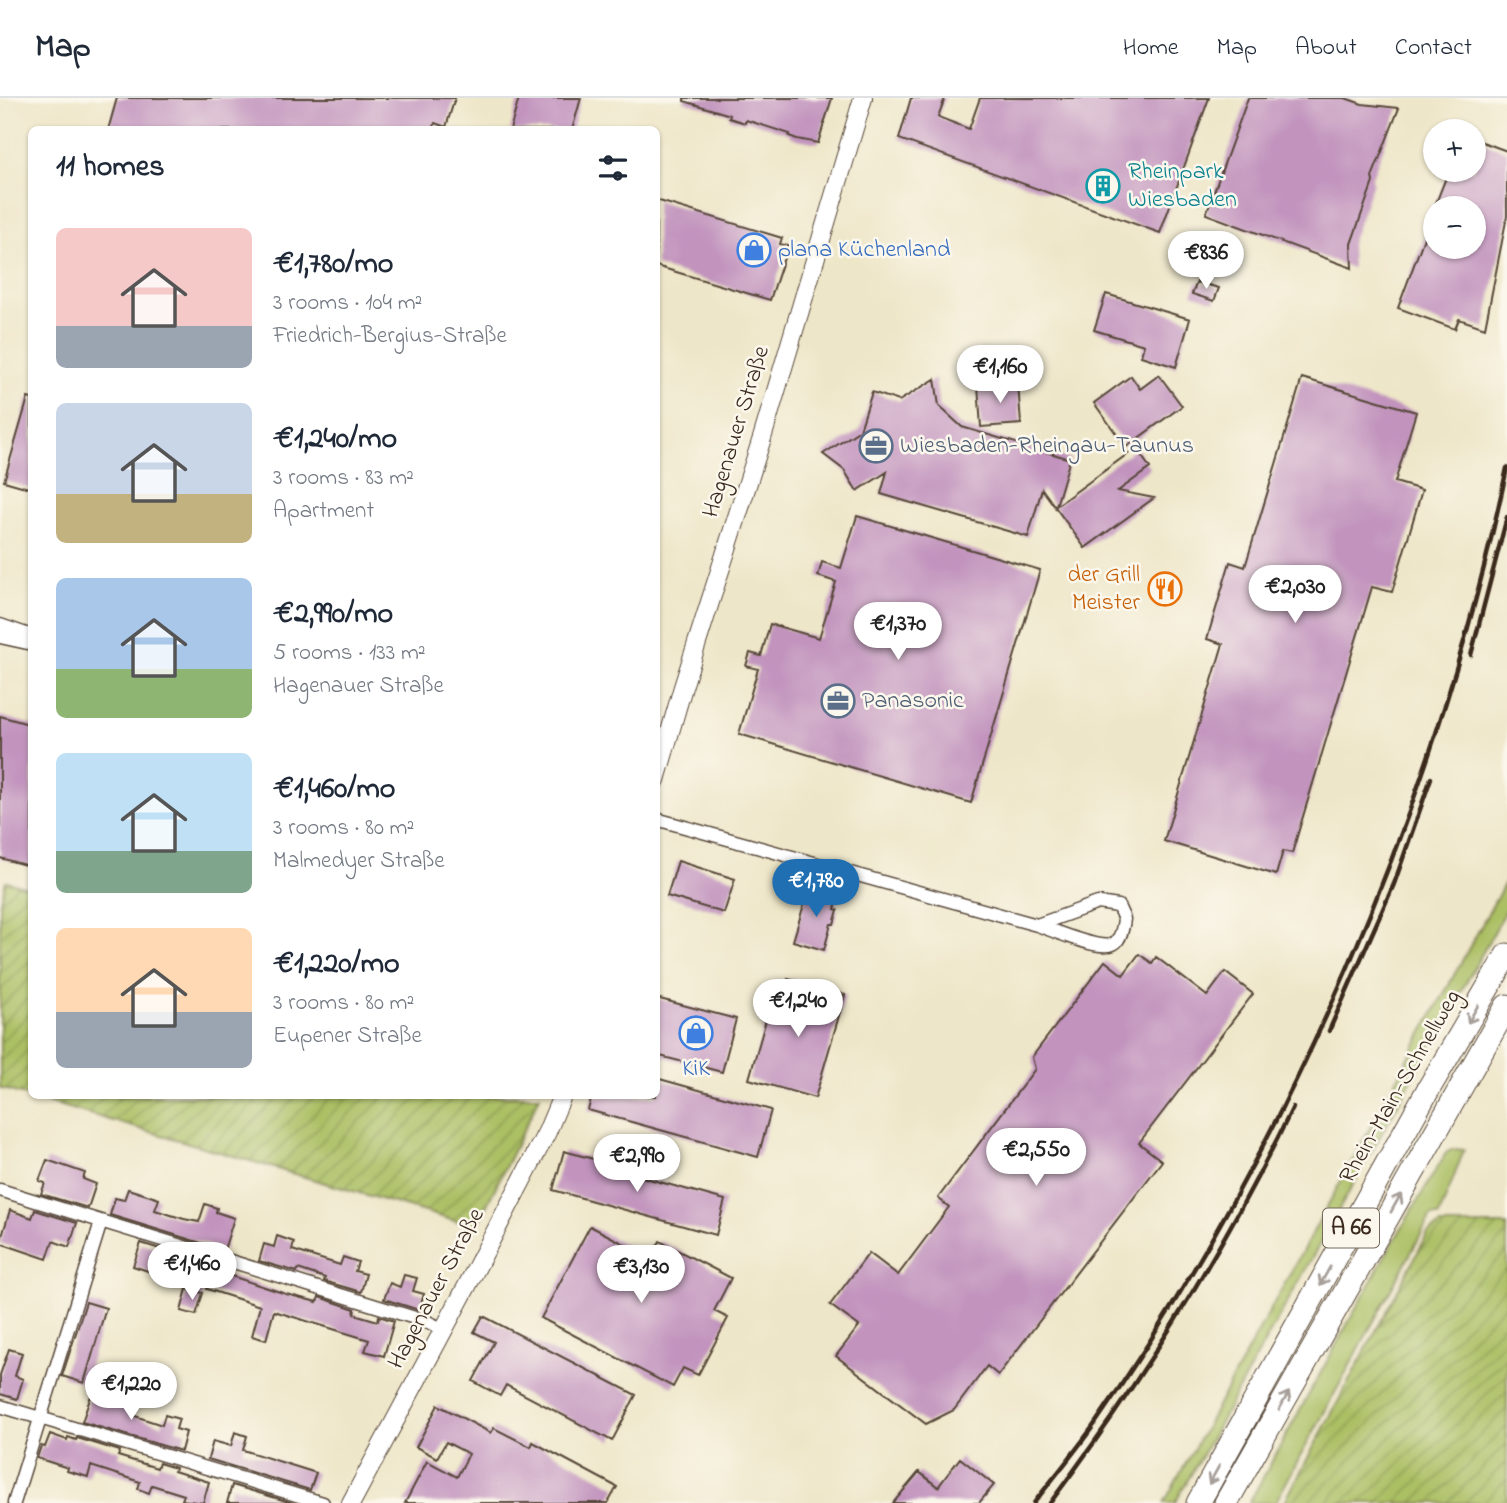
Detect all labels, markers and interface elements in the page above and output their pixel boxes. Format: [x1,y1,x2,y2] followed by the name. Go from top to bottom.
[35,24,91,72] text: Map
[1123,31,1179,66] text: Home
[1217,31,1257,66] text: Map
[1295,31,1357,66] text: About
[1395,31,1472,66] text: Contact
[1423,119,1486,259] map controls
[1423,119,1486,182] button: +
[56,146,164,190] text: 11 homes
[594,149,632,187] icon: filters
[1128,155,1237,218] place label: Rheinpark Wiesbaden
[1084,167,1122,205] building icon: Rheinpark Wiesbaden
[1423,196,1486,259] button: −
[735,231,773,269] shop icon: plana Küchenland
[1165,232,1247,291] pin: €836
[778,233,951,268] place label: plana Küchenland
[1184,237,1228,270] text: €836
[273,243,393,287] text: €1,780/mo
[112,256,196,340] icon: home
[273,287,422,320] text: 3 rooms · 104 m²
[273,320,507,353] text: Friedrich-Bergius-Straße
[694,341,780,522] street label: Hagenauer Straße
[943,345,1057,405] pin: €1,160
[973,351,1027,384] text: €1,160
[273,418,397,462] text: €1,240/mo
[857,427,895,465] office icon: Wiesbaden-Rheingau-Taunus
[900,429,1194,464] place label: Wiesbaden-Rheingau-Taunus
[112,431,196,515] icon: home
[273,462,414,495] text: 3 rooms · 83 m²
[273,495,374,528] text: Apartment
[1067,558,1141,621] place label: der Grill Meister
[1238,566,1352,625] pin: €2,030
[1146,570,1184,608] restaurant icon: der Grill Meister
[1265,571,1325,604] text: €2,030
[273,593,393,637] text: €2,990/mo
[841,602,955,662] pin: €1,370
[112,606,196,690] icon: home
[870,608,926,641] text: €1,370
[273,637,426,670] text: 5 rooms · 133 m²
[273,670,444,703] text: Hagenauer Straße
[819,682,857,720] office icon: Panasonic
[862,684,964,719] place label: Panasonic
[273,768,395,812] text: €1,460/mo
[112,781,196,865] icon: home
[273,812,414,845] text: 3 rooms · 80 m²
[273,845,445,878] text: Malmedyer Straße
[759,860,873,919] pin: €1,780
[788,865,844,898] text: €1,780
[273,943,400,987] text: €1,220/mo
[112,956,196,1040] icon: home
[741,979,855,1039] pin: €1,240
[1331,984,1471,1190] street label: Rhein-Main-Schnellweg
[769,985,827,1018] text: €1,240
[273,987,414,1020] text: 3 rooms · 80 m²
[1466,1003,1480,1023] one-way arrow
[677,1014,715,1052] shop icon: KiK
[273,1020,422,1053] text: Eupener Straße
[682,1052,710,1087] place label: KiK
[979,1128,1093,1188] pin: €2,550
[580,1134,694,1194] pin: €2,990
[1002,1134,1070,1167] text: €2,550
[609,1140,665,1173] text: €2,990
[1389,1193,1403,1213] one-way arrow
[380,1202,494,1376] street label: Hagenauer Straße
[1323,1208,1379,1247] road number: A 66
[135,1242,249,1302] pin: €1,460
[584,1246,698,1305] pin: €3,130
[164,1248,220,1281] text: €1,460
[613,1251,669,1284] text: €3,130
[1318,1265,1331,1286] one-way arrow
[74,1362,188,1422] pin: €1,220
[101,1368,161,1401] text: €1,220
[1278,1391,1291,1412] one-way arrow
[1207,1464,1221,1484] one-way arrow

